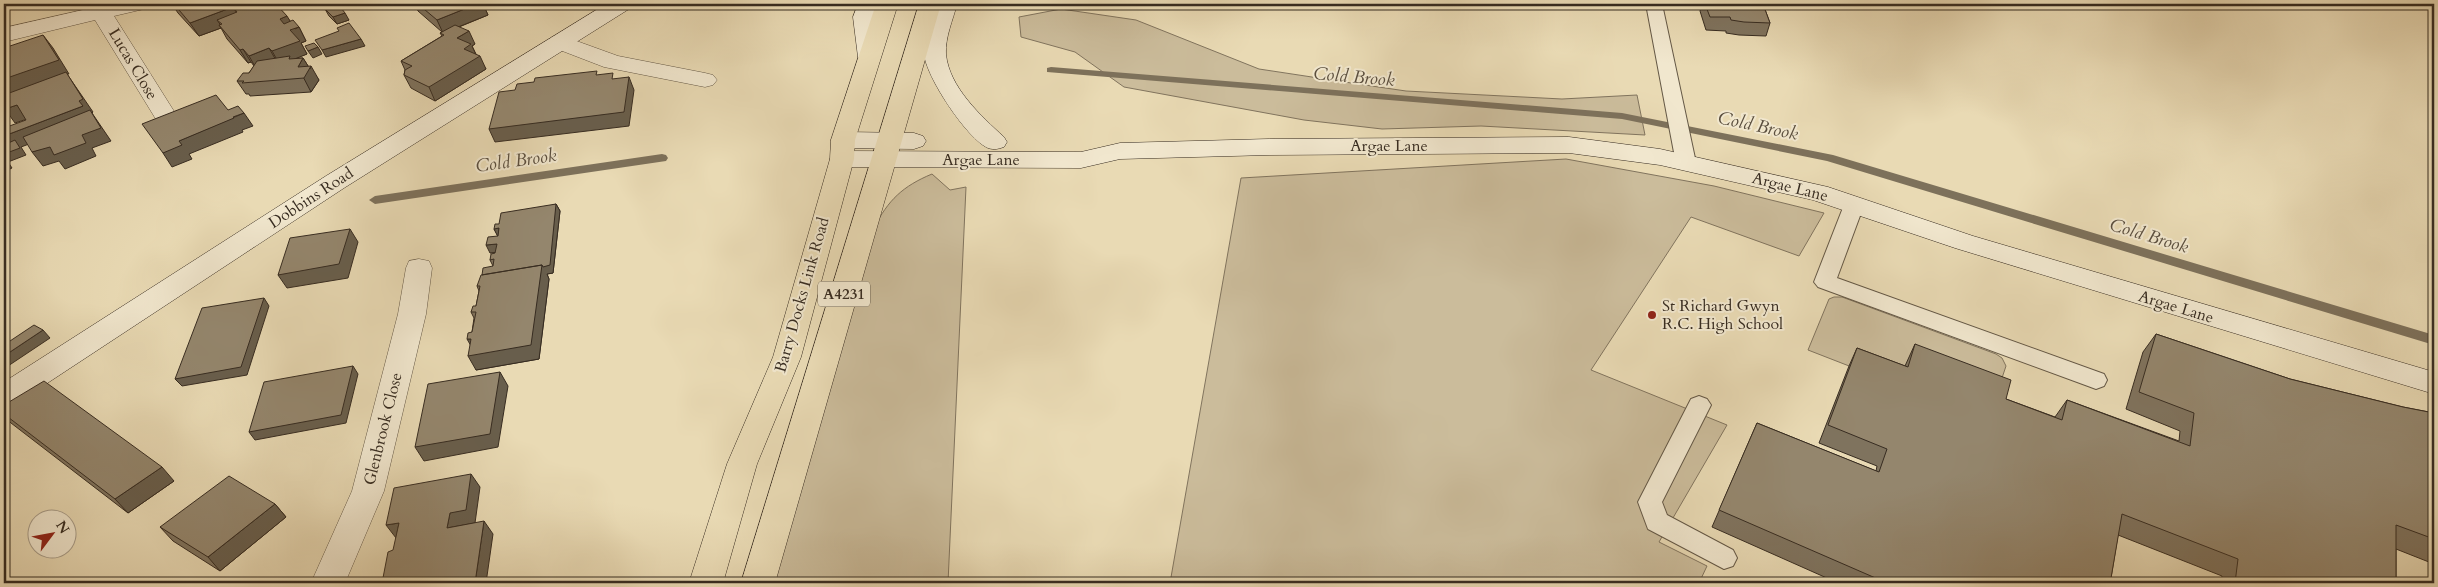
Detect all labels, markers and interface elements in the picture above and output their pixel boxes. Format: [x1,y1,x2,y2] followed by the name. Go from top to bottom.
[103,24,163,104] street label: Lucas Close
[1312,61,1396,93] water label: Cold Brook
[1716,105,1800,147] water label: Cold Brook
[1350,135,1428,157] street label: Argae Lane
[474,143,558,179] water label: Cold Brook
[942,149,1020,171] street label: Argae Lane
[264,162,358,234] street label: Dobbins Road
[1750,167,1830,207] street label: Argae Lane
[2106,212,2192,260] water label: Cold Brook
[769,214,835,375] street label: Barry Docks Link Road
[818,282,870,306] road number: A4231
[2136,285,2216,329] street label: Argae Lane
[1662,295,1783,335] place label: St Richard Gwyn R.C. High School
[1646,309,1658,321] marker: St Richard Gwyn R.C. High School
[358,370,408,488] street label: Glenbrook Close
[28,510,78,560] north arrow
[51,517,74,538] text: N

